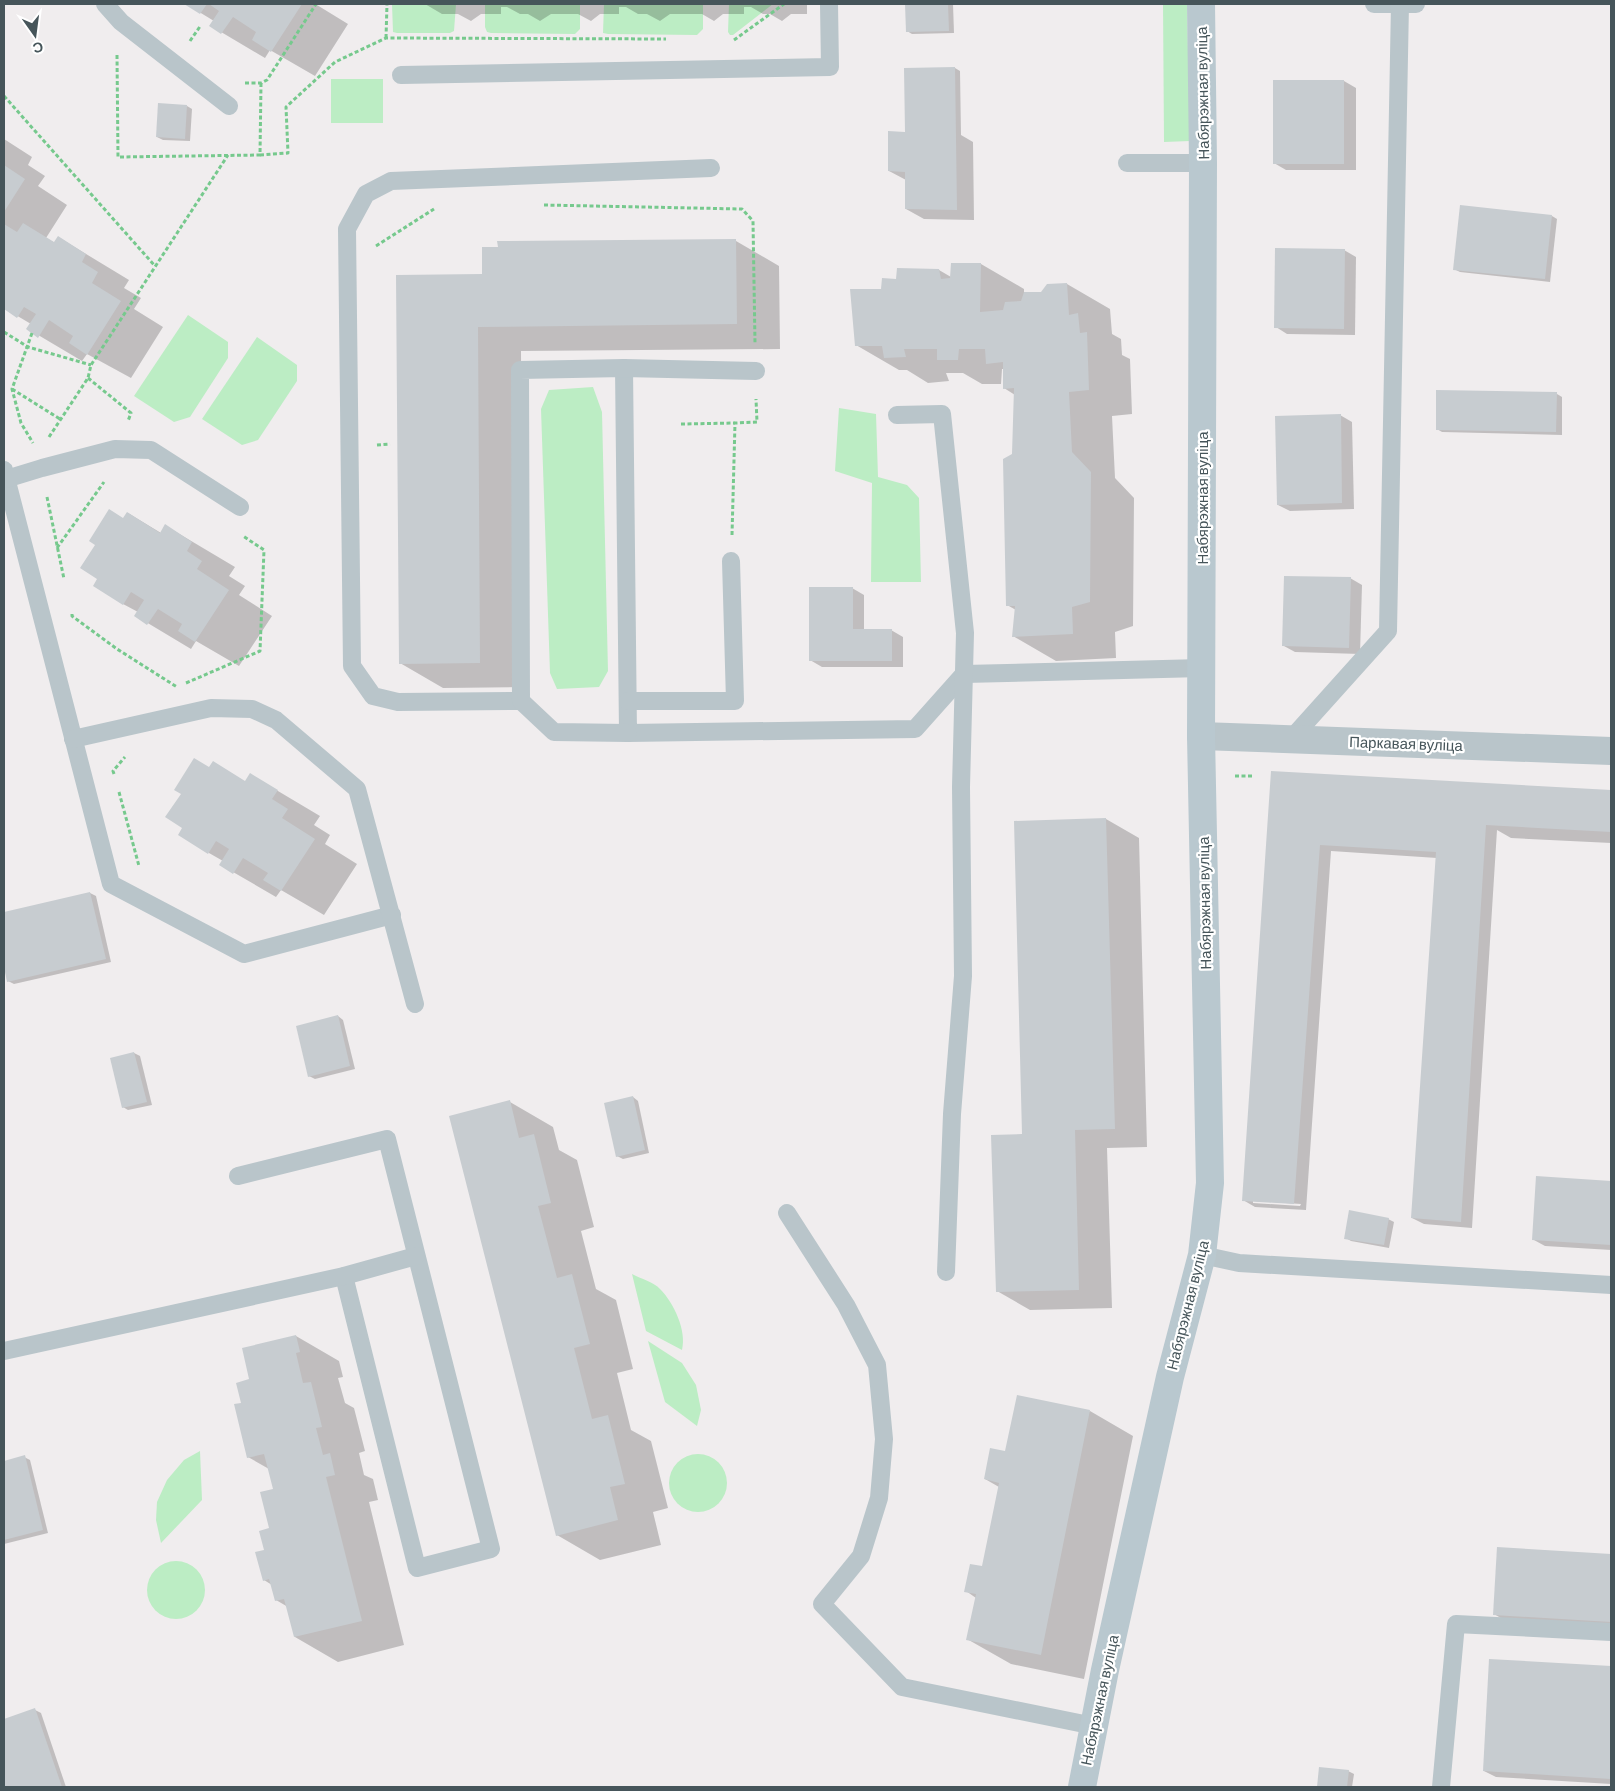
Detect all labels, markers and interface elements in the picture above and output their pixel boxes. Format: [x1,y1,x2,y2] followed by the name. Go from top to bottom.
[10,10,60,60] north arrow
[1192,26,1212,160] street label: Набярэжная вуліца
[31,39,45,58] text: С
[1193,431,1211,565] street label: Набярэжная вуліца
[1349,732,1464,754] street label: Паркавая вуліца
[1194,836,1214,970] street label: Набярэжная вуліца
[1162,1238,1212,1372] street label: Набярэжная вуліца
[1076,1632,1122,1767] street label: Набярэжная вуліца

